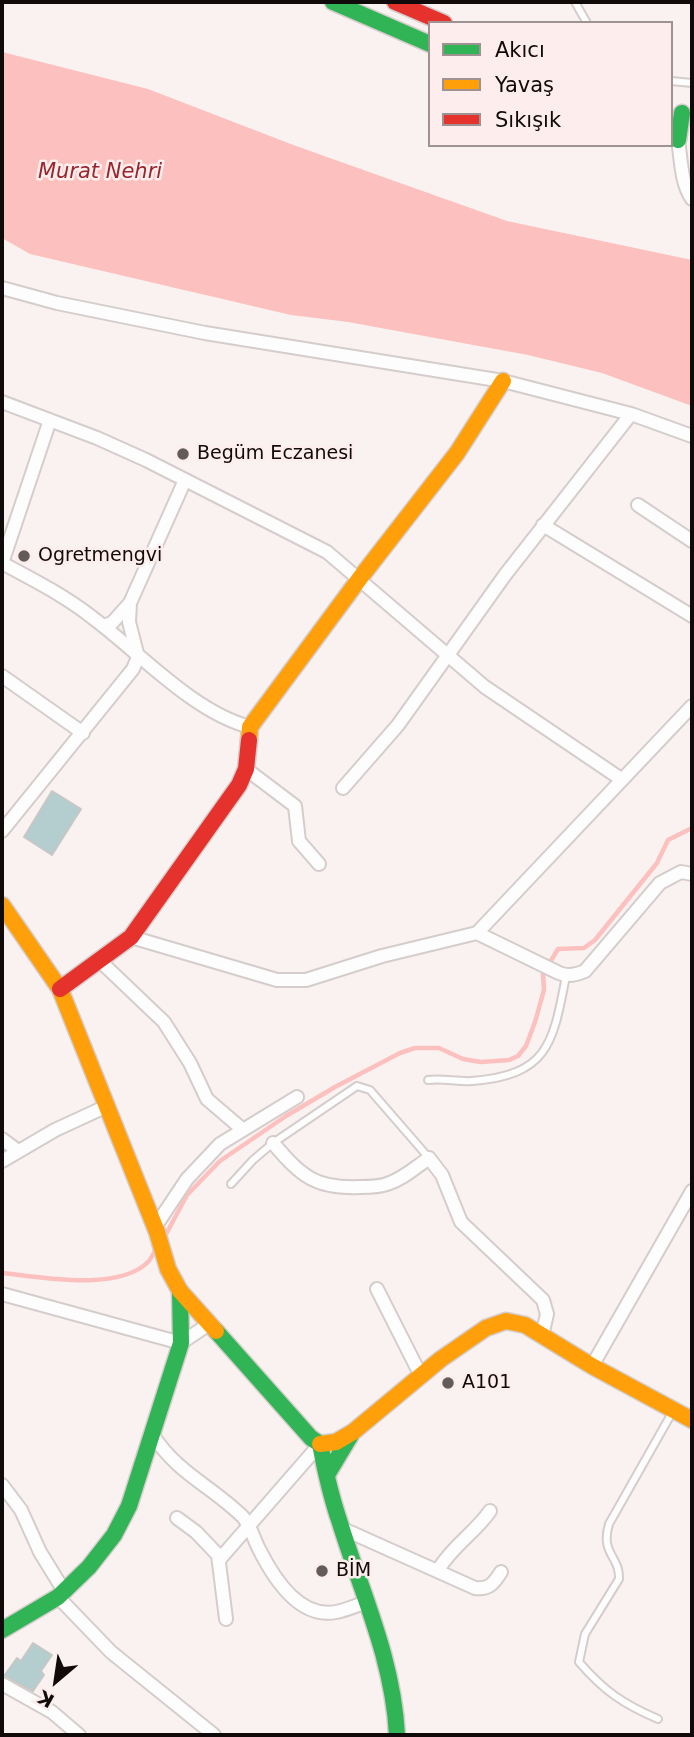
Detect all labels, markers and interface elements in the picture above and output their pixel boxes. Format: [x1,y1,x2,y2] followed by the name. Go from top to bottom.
[428,21,673,147] legend
[495,38,545,62] text: Akıcı
[495,73,554,97] text: Yavaş
[495,108,561,132] text: Sıkışık
[38,160,162,186] water label: Murat Nehri
[197,443,353,465] place label: Begüm Eczanesi
[175,446,191,462] marker: Begüm Eczanesi
[38,545,162,567] place label: Ogretmengvi
[16,548,32,564] marker: Ogretmengvi
[462,1372,511,1394] place label: A101
[440,1375,456,1391] marker: A101
[336,1560,371,1582] place label: BİM
[314,1563,330,1579] marker: BİM
[21,1646,91,1716] north arrow
[34,1686,58,1713] text: K

